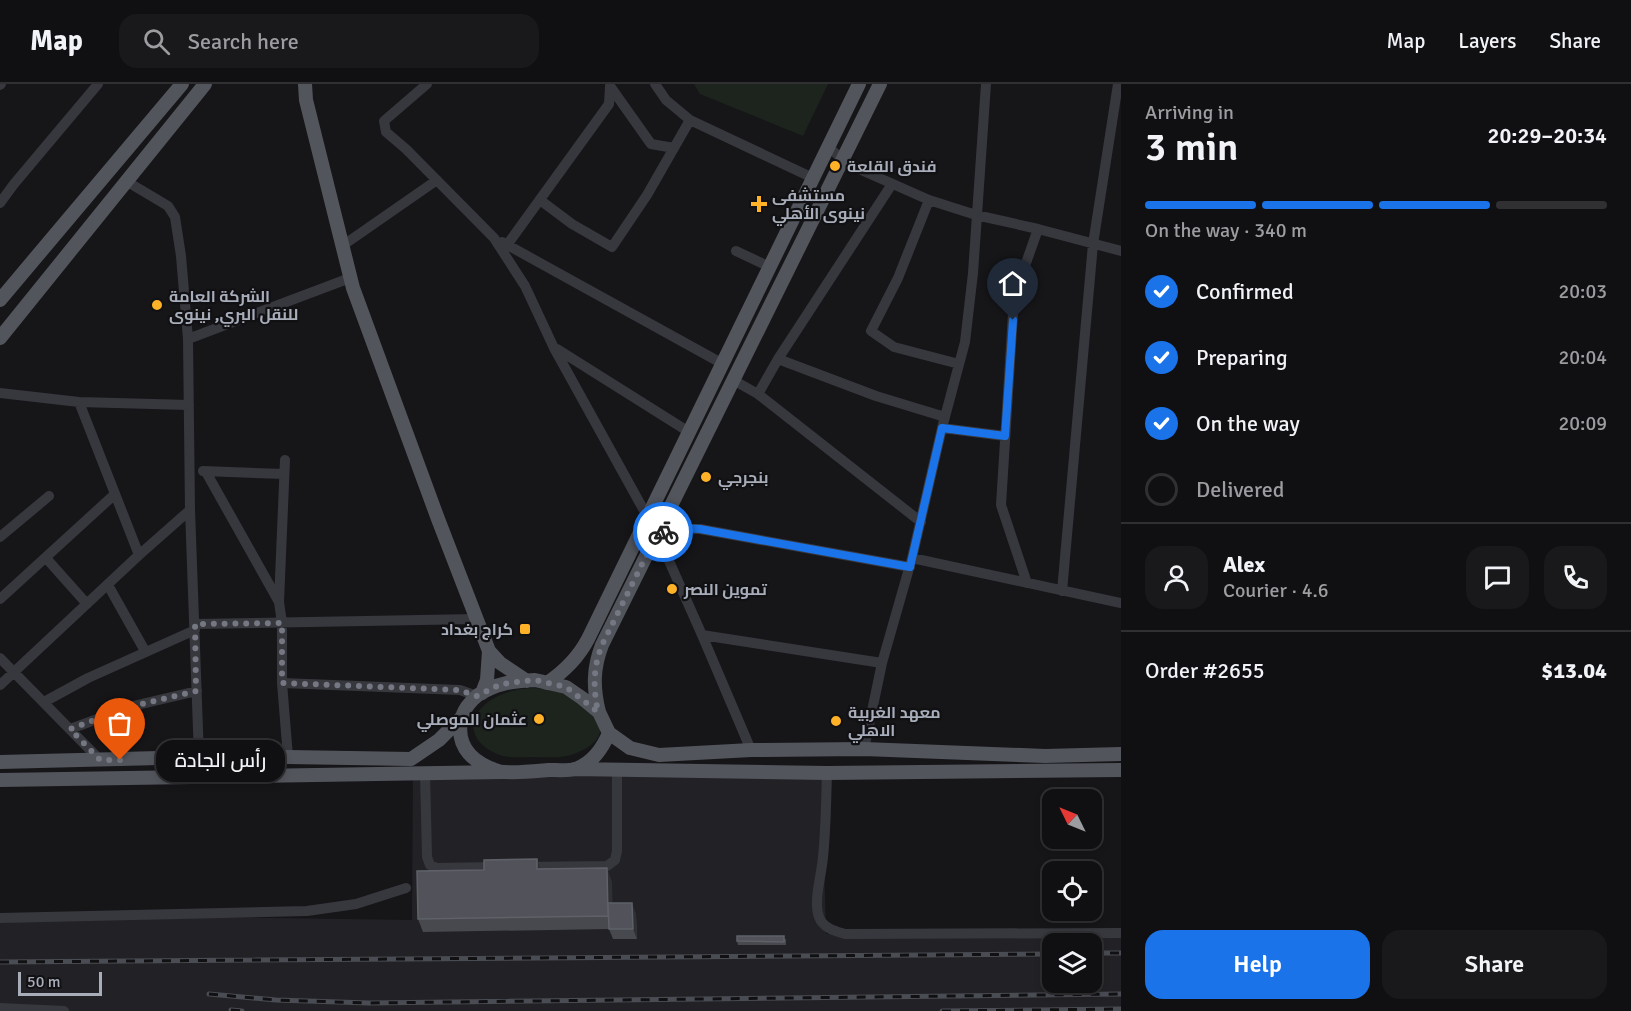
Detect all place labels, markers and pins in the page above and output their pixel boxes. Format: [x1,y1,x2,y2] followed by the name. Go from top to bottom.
[847,157,936,177] place label: فندق القلعة
[828,159,842,173] marker: فندق القلعة
[772,186,865,226] place label: مستشفى نينوى الأهلي
[750,195,768,213] marker: مستشفى نينوى الأهلي
[987,258,1038,320] pin
[169,287,298,327] place label: الشركة العامة للنقل البري, نينوى
[150,298,164,312] marker: الشركة العامة للنقل البري, نينوى
[718,468,768,490] place label: بنجرجي
[699,470,713,484] marker: بنجرجي
[683,580,768,600] place label: تموين النصر
[665,582,679,596] marker: تموين النصر
[441,620,513,640] place label: كراج بغداد
[518,622,532,636] marker: كراج بغداد
[94,698,145,760] pin
[848,703,941,743] place label: معهد الغربية الاهلي
[417,710,527,732] place label: عثمان الموصلي
[532,712,546,726] marker: عثمان الموصلي
[829,714,843,728] marker: معهد الغربية الاهلي
[156,739,285,781] callout: رأس الجادة

